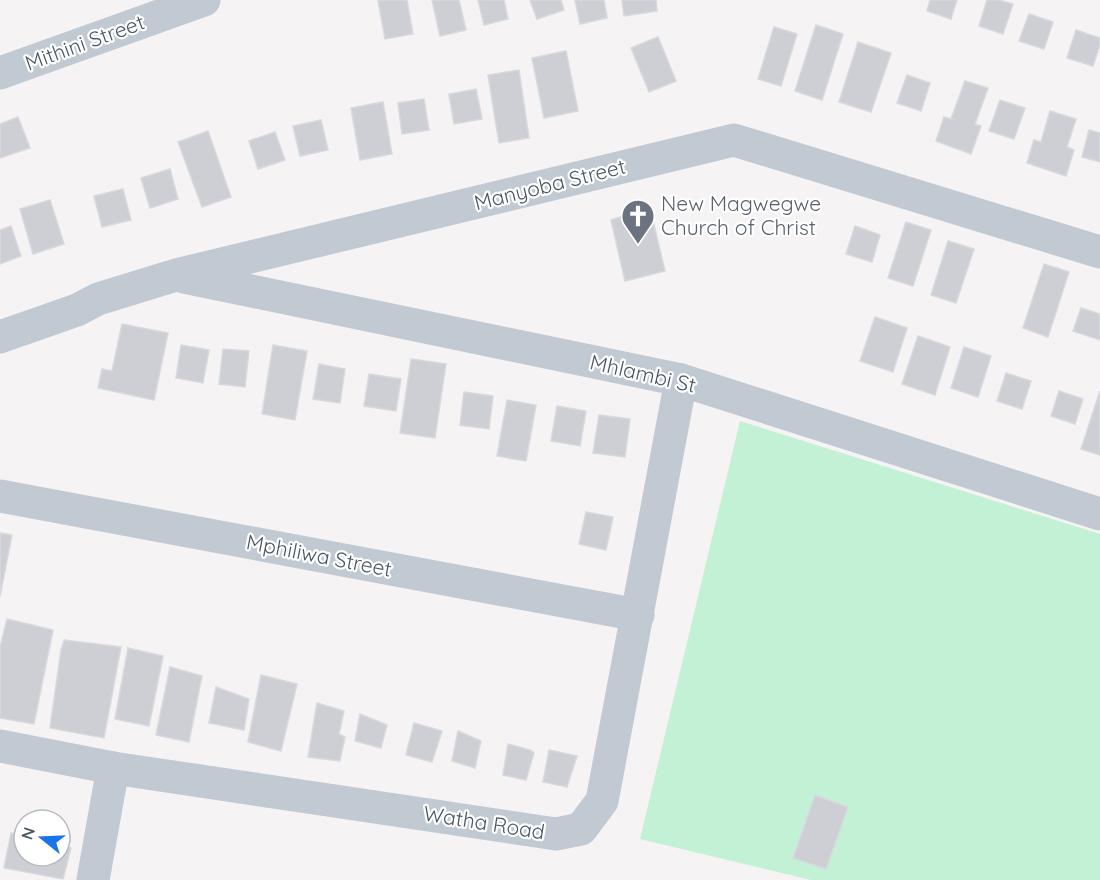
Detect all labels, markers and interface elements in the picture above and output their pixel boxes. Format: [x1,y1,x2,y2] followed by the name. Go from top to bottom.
[21,8,148,76] street label: Mithini Street
[471,153,628,215] street label: Manyoba Street
[661,190,821,240] place label: New Magwegwe Church of Christ
[620,198,656,245] church icon: New Magwegwe Church of Christ
[588,348,699,398] street label: Mhlambi St
[244,528,394,582] street label: Mphiliwa Street
[422,800,547,844] street label: Watha Road
[12,808,72,868] north arrow
[16,825,39,842] text: N

